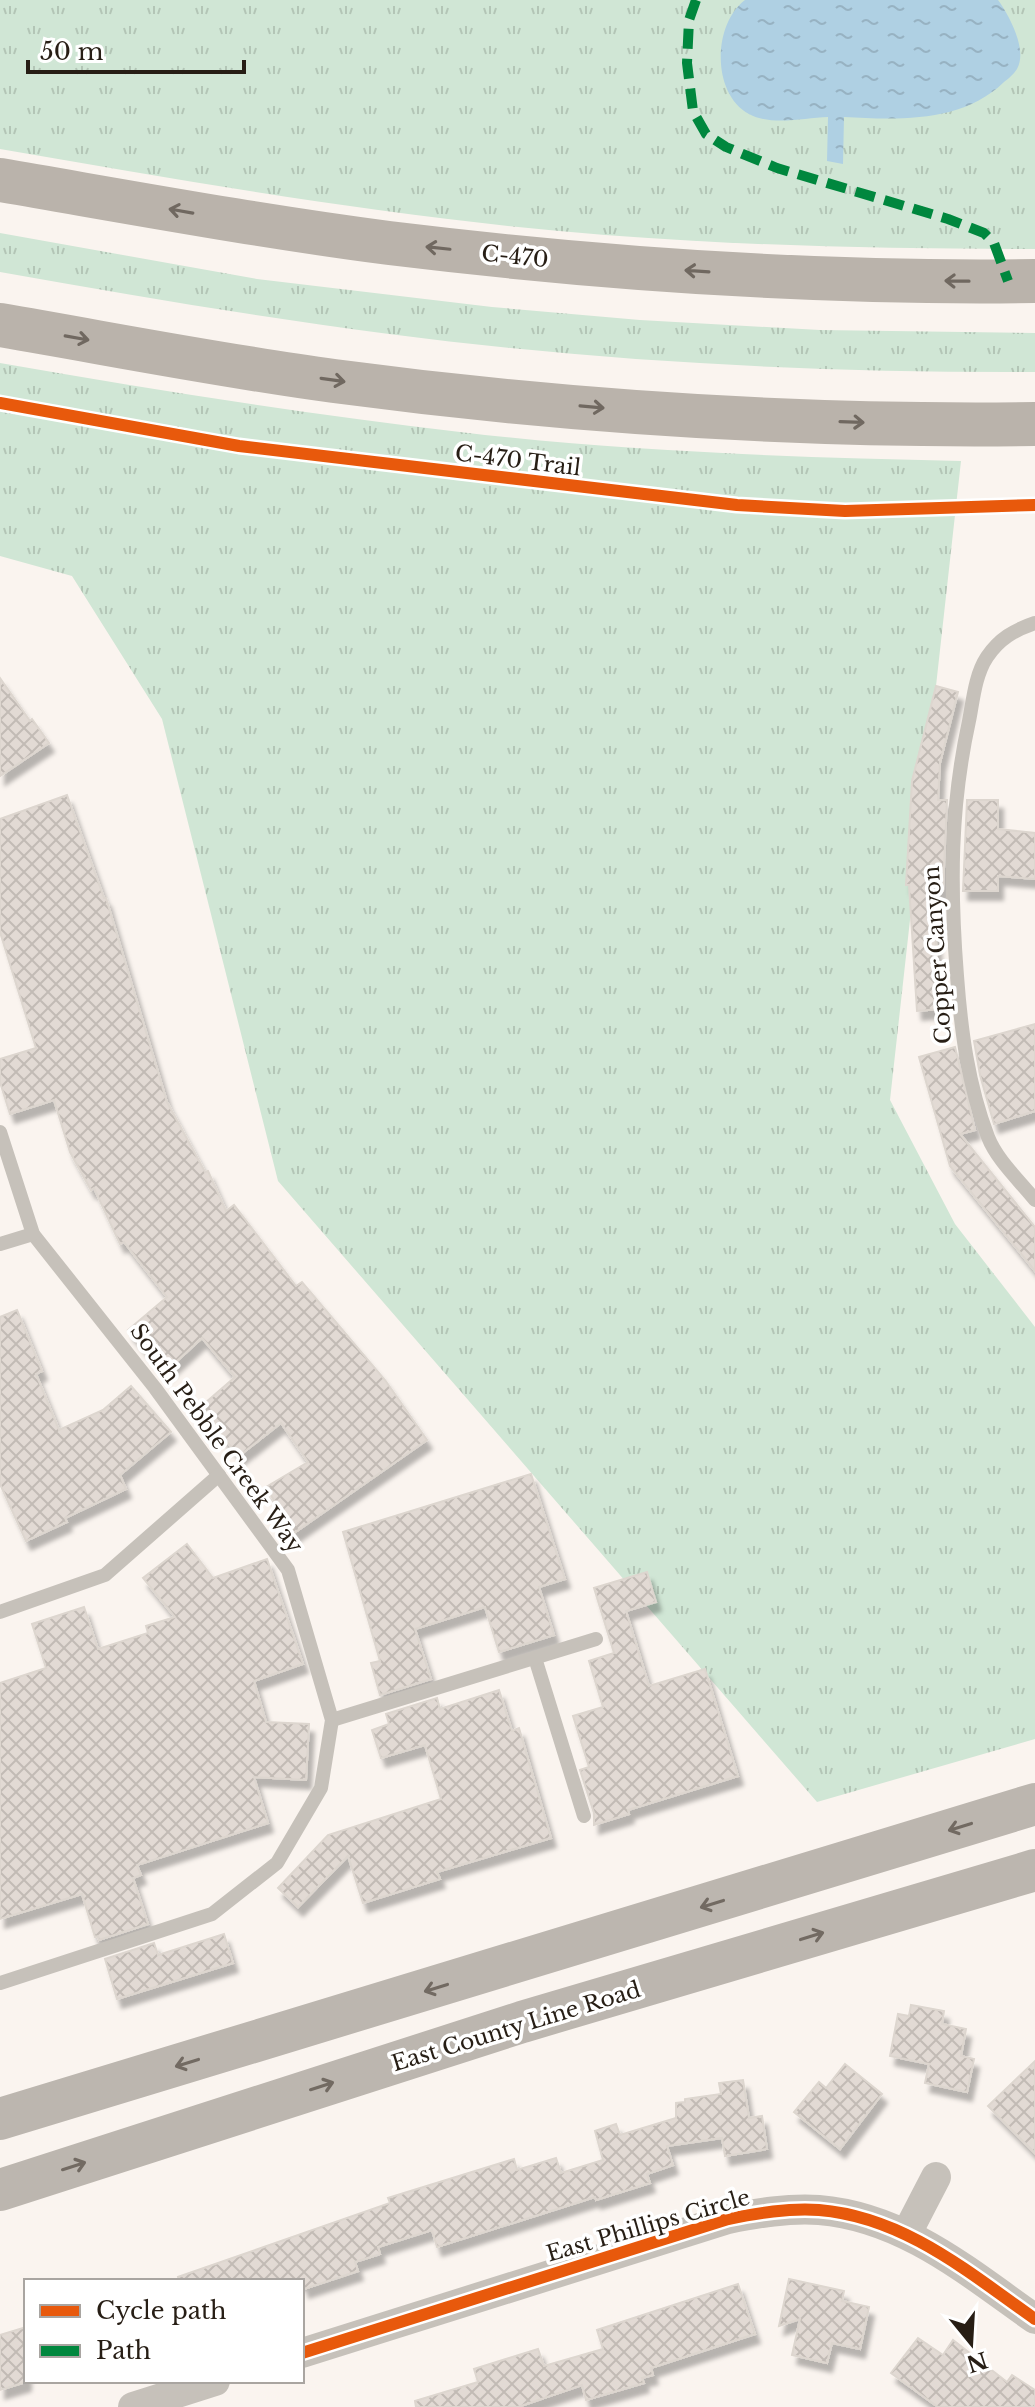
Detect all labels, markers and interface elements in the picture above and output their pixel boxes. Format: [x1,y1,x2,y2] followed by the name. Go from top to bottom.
[28,24,244,74] scale bar
[40,37,104,66] text: 50 m
[169,203,194,218] one-way arrow
[480,240,550,273] street label: C-470
[425,241,452,256] one-way arrow
[684,263,711,278] one-way arrow
[944,273,971,288] one-way arrow
[64,332,89,347] one-way arrow
[320,373,346,388] one-way arrow
[578,400,605,415] one-way arrow
[838,414,865,429] one-way arrow
[454,439,582,482] street label: C-470 Trail
[918,865,957,1045] street label: Copper Canyon
[124,1319,309,1558] street label: South Pebble Creek Way
[948,1821,973,1836] one-way arrow
[700,1898,725,1912] one-way arrow
[798,1928,824,1943] one-way arrow
[388,1976,644,2077] street label: East County Line Road
[424,1982,449,1996] one-way arrow
[174,2056,200,2071] one-way arrow
[309,2078,334,2093] one-way arrow
[62,2157,87,2172] one-way arrow
[543,2183,753,2267] street label: East Phillips Circle
[24,2279,304,2383] legend
[96,2296,227,2325] text: Cycle path
[931,2303,1011,2383] north arrow
[96,2336,151,2365] text: Path
[963,2346,991,2378] text: N

